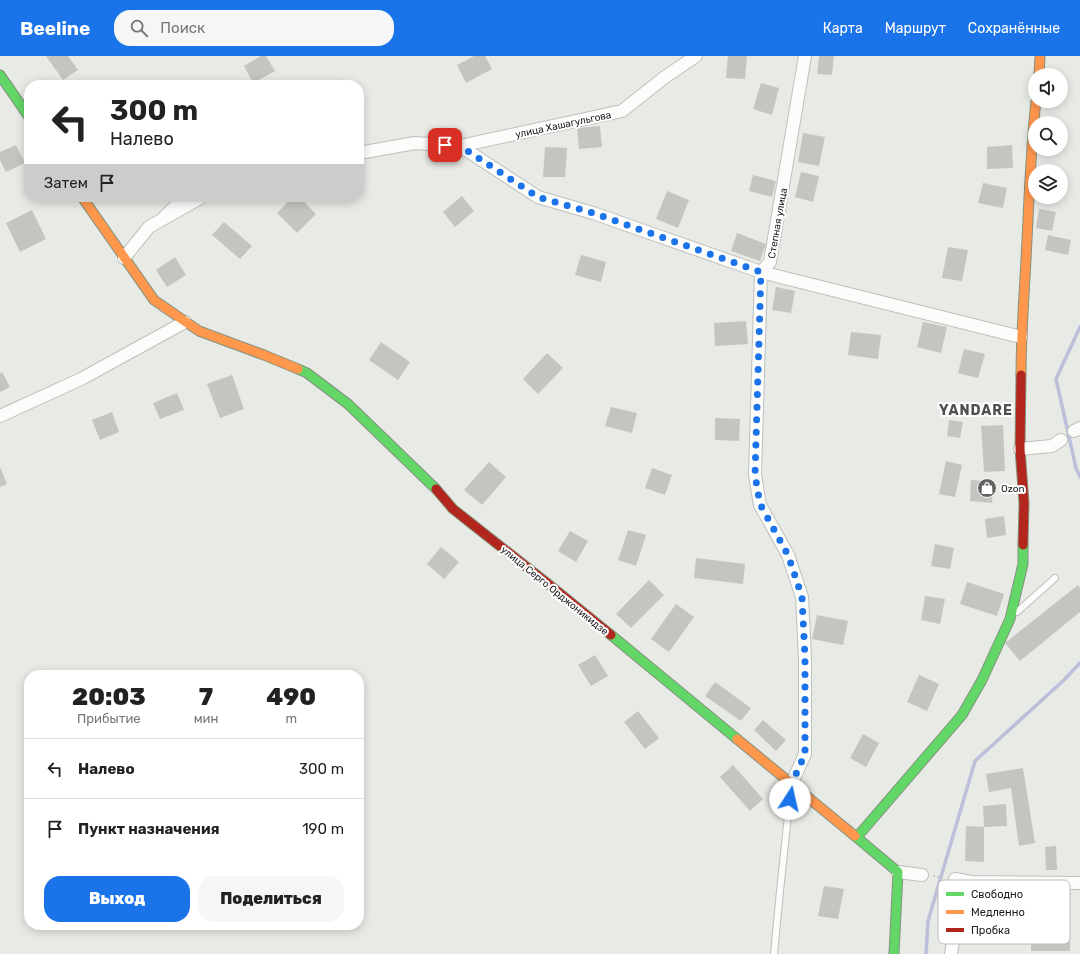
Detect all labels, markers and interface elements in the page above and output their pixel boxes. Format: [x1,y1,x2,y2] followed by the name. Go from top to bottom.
[114,10,394,46] search box
[20,17,90,40] text: Beeline
[128,17,150,39] icon: search
[160,19,205,37] text: Поиск
[823,20,863,37] text: Карта
[885,20,946,37] text: Маршрут
[968,20,1060,37] text: Сохранённые
[1028,68,1068,204] map controls
[1028,68,1068,108] button: sound
[110,94,198,127] text: 300 m
[44,96,96,148] icon: left
[514,109,612,141] street label: улица Хашагульгова
[1028,116,1068,156] button: search
[110,128,174,150] text: Налево
[428,128,462,162] pin
[434,134,456,156] icon: arrive
[1028,164,1068,204] button: layers
[96,172,118,194] icon: arrive
[44,174,88,192] text: Затем
[766,187,790,259] street label: Степная улица
[939,402,1013,419] district label: YANDARE
[976,477,998,499] shop icon: Ozon
[1001,483,1025,495] place label: Ozon
[498,544,611,638] street label: улица Серго Орджоникидзе
[72,683,146,711] text: 20:03
[199,683,213,711] text: 7
[266,683,316,711] text: 490
[77,711,141,726] text: Прибытие
[194,711,218,726] text: мин
[285,711,297,726] text: m
[44,758,66,780] icon: left
[78,760,135,778] text: Налево
[299,760,344,778] text: 300 m
[769,778,811,820] position arrow
[44,818,66,840] icon: arrive
[78,820,220,838] text: Пункт назначения
[302,820,344,838] text: 190 m
[44,876,190,922] button: Выход
[198,876,344,922] button: Поделиться
[938,880,1070,944] legend
[971,888,1023,901] text: Свободно
[971,906,1025,919] text: Медленно
[971,924,1010,937] text: Пробка

